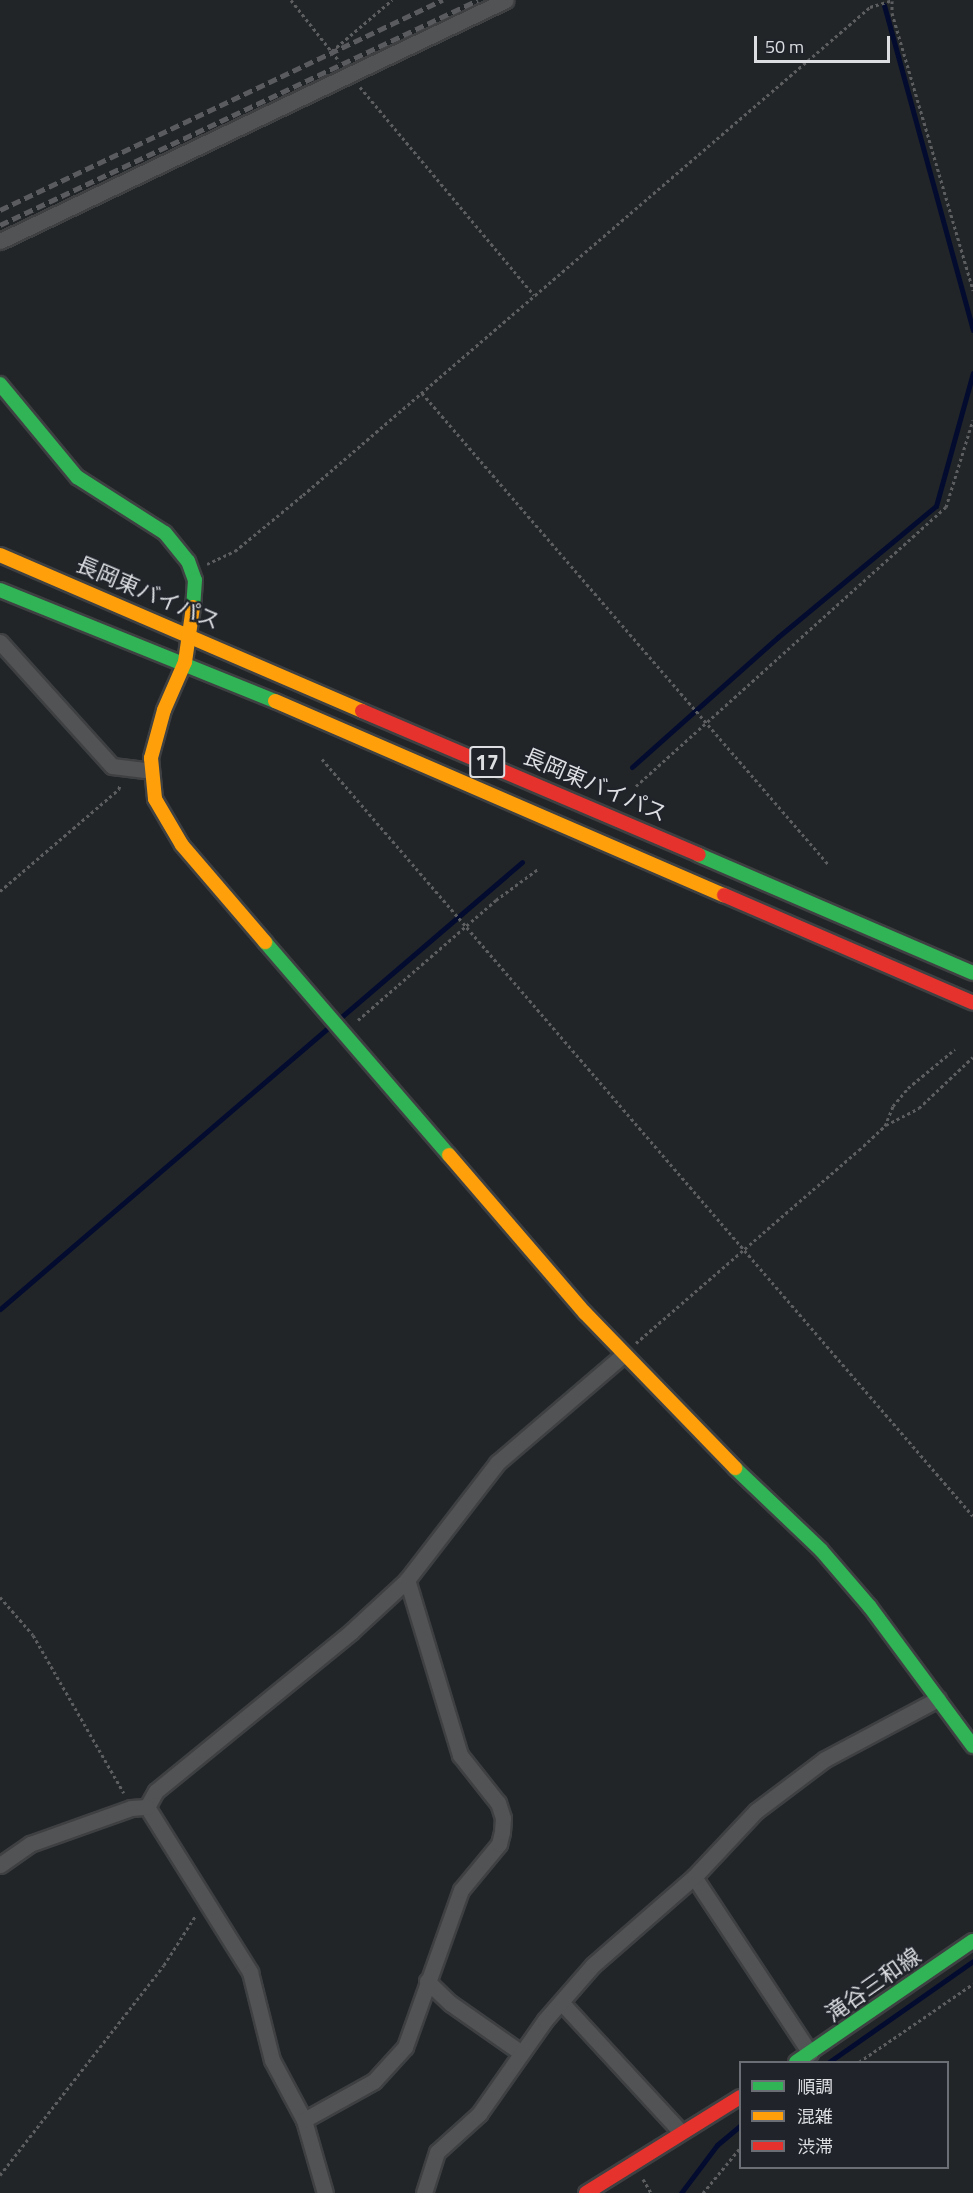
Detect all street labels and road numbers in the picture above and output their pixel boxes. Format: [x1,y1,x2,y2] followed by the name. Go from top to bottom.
[72,551,224,635] street label: 長岡東バイパス
[519,743,671,827] street label: 長岡東バイパス
[469,744,505,780] road number: 17
[820,1943,926,2027] street label: 滝谷三和線

